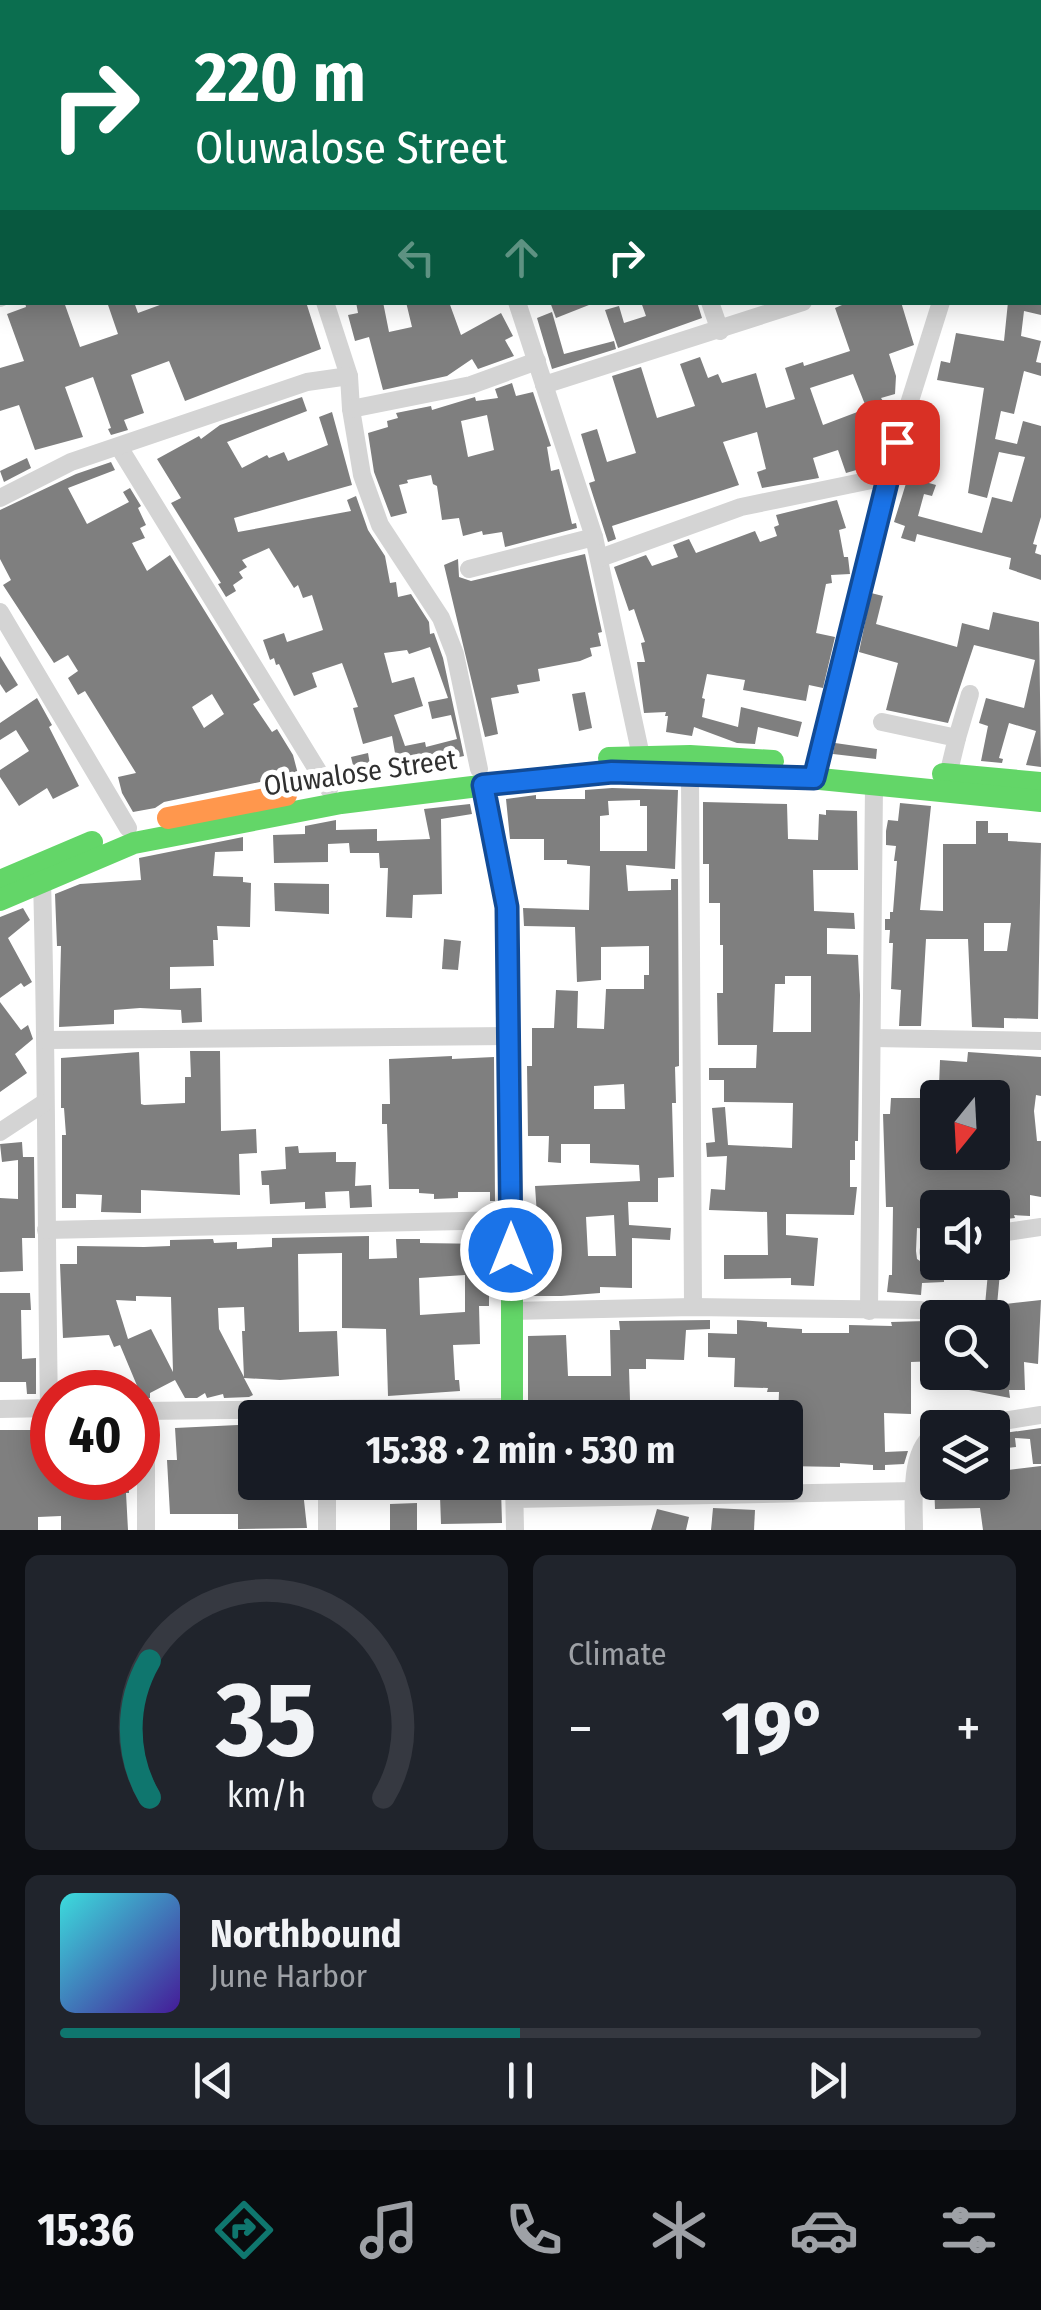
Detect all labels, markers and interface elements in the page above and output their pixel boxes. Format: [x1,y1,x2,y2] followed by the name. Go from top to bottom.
[195,36,366,120] text: 220 m
[30,40,160,170] icon: right
[195,121,507,175] text: Oluwalose Street
[389,230,444,285] icon: left
[494,230,549,285] icon: ahead
[599,230,654,285] icon: right
[855,400,940,485] pin
[870,415,925,470] icon: arrive
[262,743,459,802] street label: Oluwalose Street
[920,1080,1010,1170] north arrow
[920,1080,1010,1500] map controls
[920,1190,1010,1280] button: sound
[459,1198,563,1302] position arrow
[920,1300,1010,1390] button: search
[30,1370,160,1500] speed limit sign: 40
[920,1410,1010,1500] button: layers
[366,1427,675,1473] text: 15:38 · 2 min · 530 m
[568,1635,667,1673] text: Climate
[215,1658,317,1783] text: 35
[722,1684,827,1774] text: 19°
[568,1696,593,1762] text: −
[956,1696,981,1762] text: +
[227,1774,306,1816] text: km/h
[210,1911,402,1957] text: Northbound
[210,1957,367,1995] text: June Harbor
[186,2053,241,2108] icon: previous
[493,2053,548,2108] icon: pause
[800,2053,855,2108] icon: next
[209,2195,279,2265] icon: directions
[354,2195,424,2265] icon: music
[499,2195,569,2265] icon: phone
[644,2195,714,2265] icon: climate
[789,2195,859,2265] icon: car
[934,2195,1004,2265] icon: filters
[37,2203,134,2257] text: 15:36

